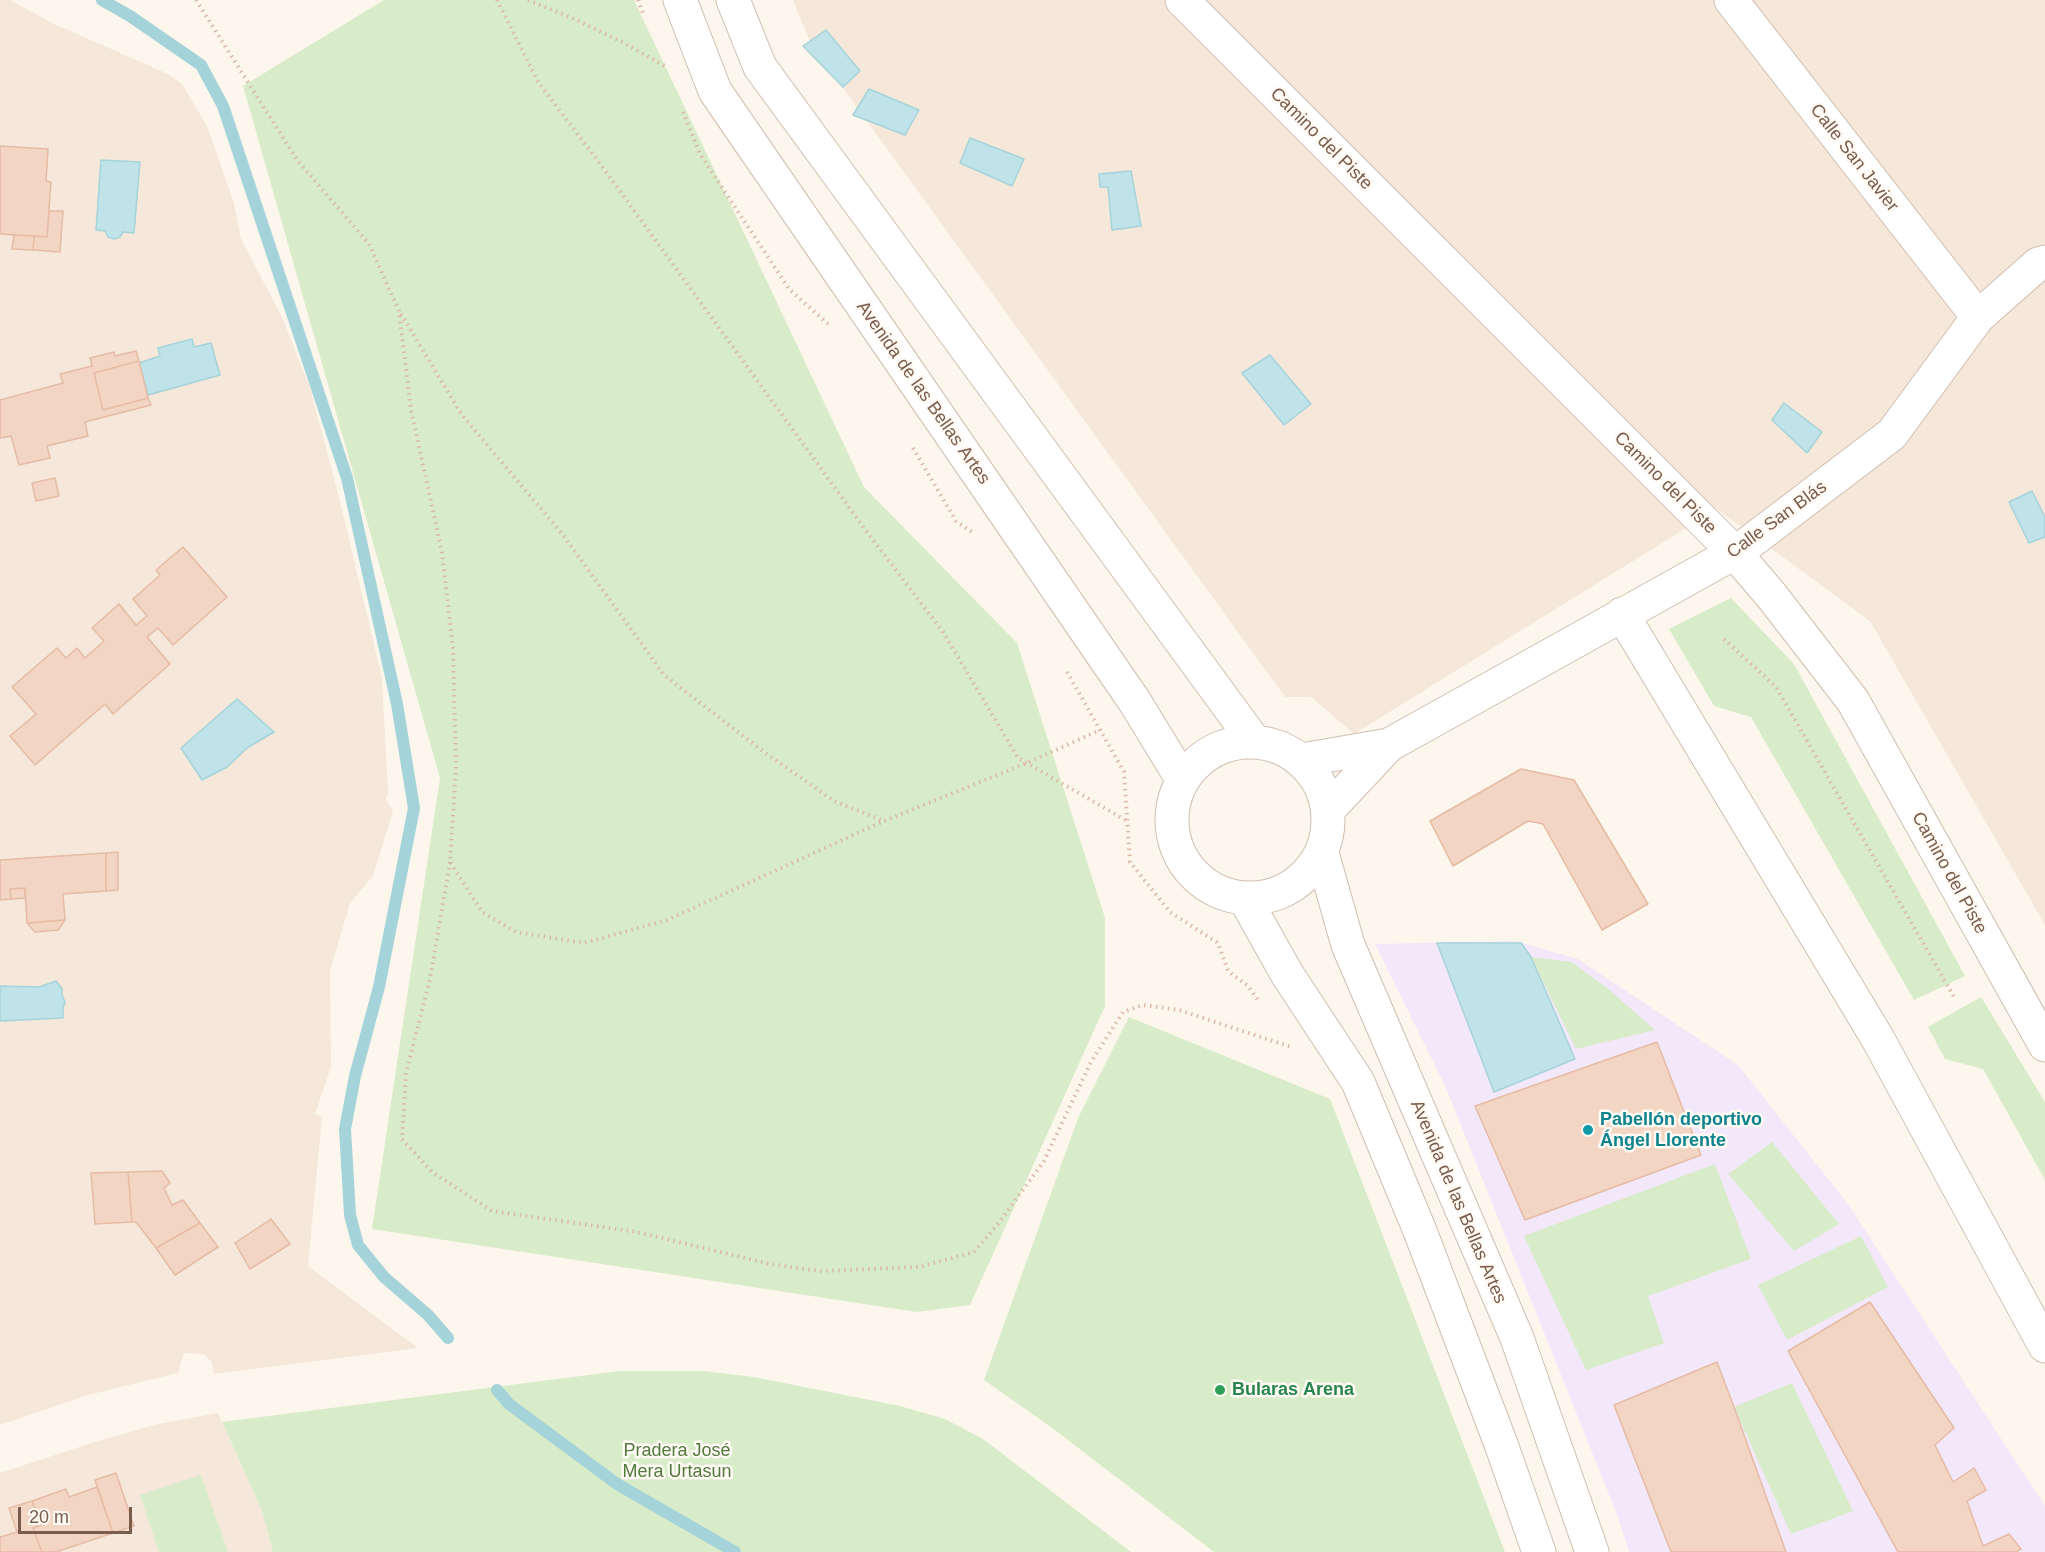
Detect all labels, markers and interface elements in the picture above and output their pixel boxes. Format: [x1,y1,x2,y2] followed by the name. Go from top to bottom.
[1265,83,1377,195] street label: Camino del Piste
[1805,100,1903,216] street label: Calle San Javier
[851,297,995,489] street label: Avenida de las Bellas Artes
[1609,427,1721,539] street label: Camino del Piste
[1723,477,1831,563] street label: Calle San Blás
[1907,808,1991,938] street label: Camino del Piste
[1405,1097,1511,1307] street label: Avenida de las Bellas Artes
[1600,1109,1762,1152] place label: Pabellón deportivo Ángel Llorente
[1581,1123,1595,1137] marker: Pabellón deportivo Ángel Llorente
[1232,1379,1354,1401] place label: Bularas Arena
[1213,1383,1227,1397] marker: Bularas Arena
[622,1440,732,1482] park label: Pradera José Mera Urtasun
[21,1495,135,1533] scale bar
[29,1507,69,1527] text: 20 m

